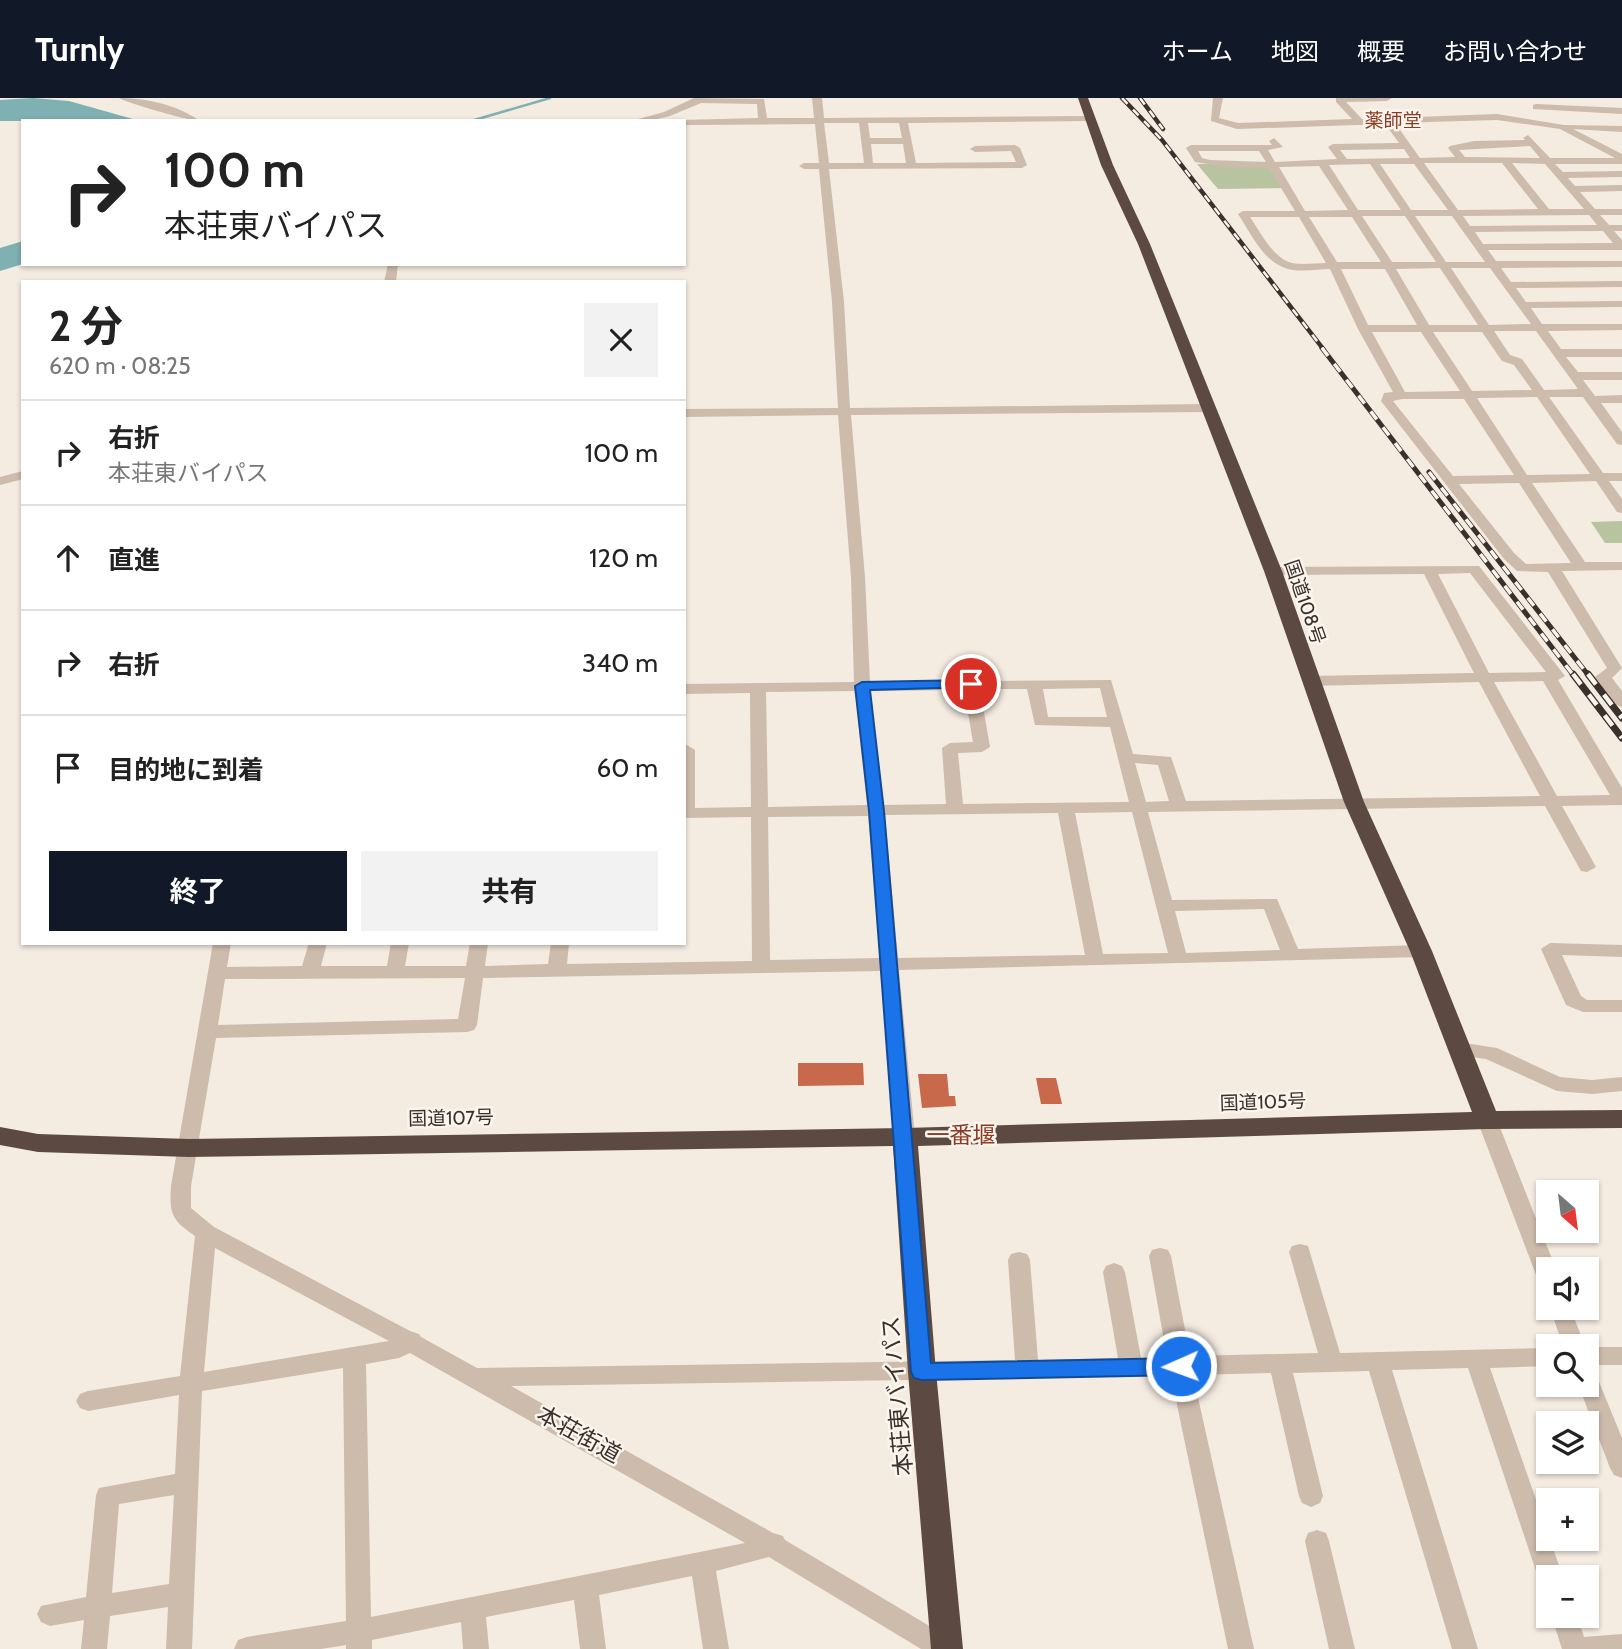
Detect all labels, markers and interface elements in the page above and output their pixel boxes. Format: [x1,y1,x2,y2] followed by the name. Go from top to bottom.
[35,29,124,69] text: Turnly
[1162,37,1233,66] text: ホーム
[1271,37,1319,66] text: 地図
[1357,37,1405,66] text: 概要
[1443,37,1587,66] text: お問い合わせ
[1364,109,1422,132] district label: 薬師堂
[164,140,305,199] text: 100 m
[49,147,140,238] icon: right
[164,206,387,245] text: 本荘東バイパス
[49,300,123,352] text: 2 分
[584,303,658,377] button: close
[49,352,191,380] text: 620 m · 08:25
[108,422,160,454] text: 右折
[49,434,87,472] icon: right
[585,437,658,469] text: 100 m
[108,459,269,487] text: 本荘東バイパス
[49,539,87,577] icon: ahead
[589,542,658,574] text: 120 m
[108,544,160,576] text: 直進
[1280,557,1330,647] street label: 国道108号
[49,644,87,682] icon: right
[582,647,658,679] text: 340 m
[108,649,160,681] text: 右折
[941,654,1001,714] pin
[952,665,990,703] icon: arrive
[49,749,87,787] icon: arrive
[596,752,658,784] text: 60 m
[108,754,264,786] text: 目的地に到着
[49,851,347,931] button: 終了
[361,851,658,931] button: 共有
[1219,1089,1307,1115] street label: 国道105号
[408,1106,494,1130] street label: 国道107号
[927,1121,996,1149] district label: 一番堰
[1536,1180,1600,1242] north arrow
[1536,1180,1599,1628] map controls
[1536,1257,1599,1320] button: sound
[876,1315,918,1477] street label: 本荘東バイパス
[1144,1329,1218,1403] position arrow
[1536,1334,1599,1397] button: search
[532,1399,626,1469] street label: 本荘街道
[1536,1411,1599,1474] button: layers
[1536,1488,1599,1551] button: +
[1536,1565,1599,1628] button: −

